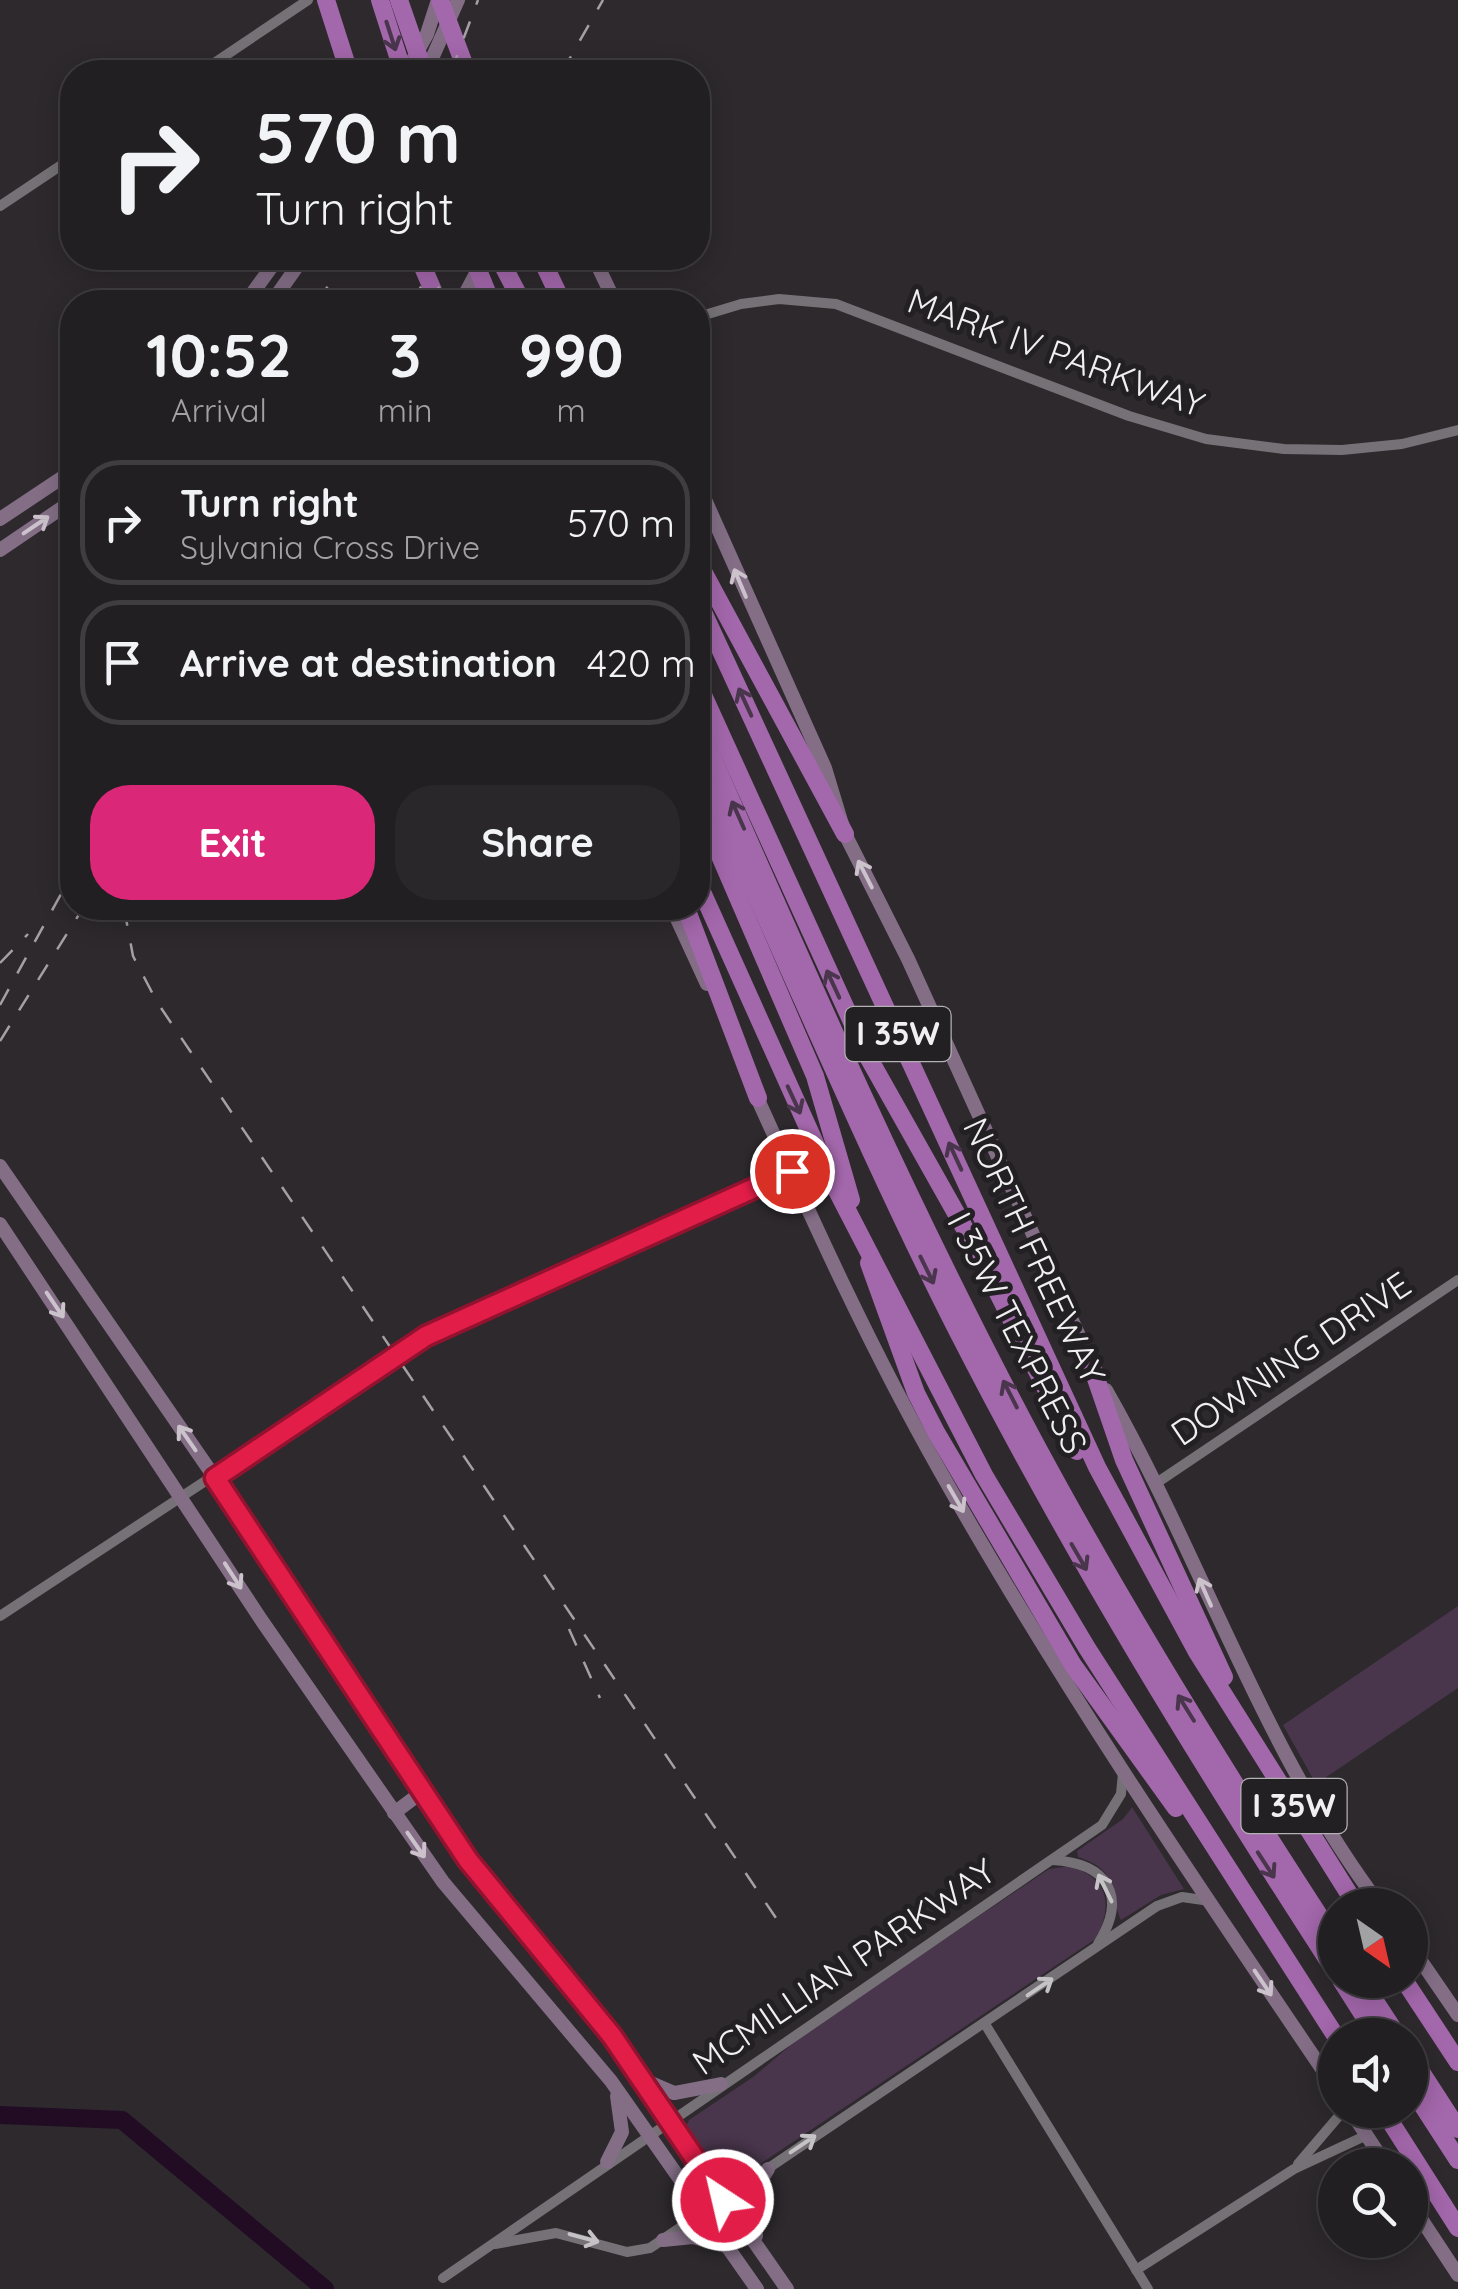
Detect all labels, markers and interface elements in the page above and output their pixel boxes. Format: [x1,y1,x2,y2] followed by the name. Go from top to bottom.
[383,20,401,52] one-way arrow
[255,93,461,181] text: 570 m
[90,100,220,230] icon: right
[255,180,454,236] text: Turn right
[902,278,1211,426] street label: MARK IV PARKWAY
[146,317,292,392] text: 10:52
[389,317,421,392] text: 3
[519,317,624,392] text: 990
[171,390,267,430] text: Arrival
[378,390,432,430] text: min
[557,390,586,430] text: m
[180,479,359,527] text: Turn right
[95,495,150,550] icon: right
[567,499,675,547] text: 570 m
[22,515,50,536] one-way arrow
[180,527,480,567] text: Sylvania Cross Drive
[730,568,748,599] one-way arrow
[95,635,150,690] icon: arrive
[180,639,557,687] text: Arrive at destination
[587,639,696,687] text: 420 m
[734,688,753,718] one-way arrow
[90,785,375,900] button: Exit
[395,785,680,900] button: Share
[728,800,746,831] one-way arrow
[855,860,874,890] one-way arrow
[823,970,842,1000] one-way arrow
[846,1007,950,1061] road number: I 35W
[785,1084,804,1114] one-way arrow
[954,1111,1116,1390] street label: NORTH FREEWAY
[750,1129,835,1214] pin
[944,1141,963,1171] one-way arrow
[765,1144,820,1199] icon: arrive
[938,1205,1098,1461] street label: I 35W TEXPRESS
[919,1254,938,1284] one-way arrow
[1162,1262,1419,1455] street label: DOWNING DRIVE
[44,1290,65,1318] one-way arrow
[999,1380,1019,1410] one-way arrow
[177,1425,198,1452] one-way arrow
[946,1484,966,1513] one-way arrow
[1070,1542,1090,1571] one-way arrow
[223,1562,244,1590] one-way arrow
[1195,1577,1213,1607] one-way arrow
[1176,1694,1197,1723] one-way arrow
[1242,1779,1346,1833] road number: I 35W
[405,1831,426,1858] one-way arrow
[684,1848,1003,2084] street label: MCMILLIAN PARKWAY
[1255,1850,1276,1879] one-way arrow
[1095,1874,1114,1904] one-way arrow
[1318,1888,1428,1998] north arrow
[1318,1888,1428,2258] map controls
[1253,1968,1274,1996] one-way arrow
[1026,1977,1054,1998] one-way arrow
[1318,2018,1428,2128] button: sound
[789,2134,817,2155] one-way arrow
[671,2148,775,2252] position arrow
[1318,2148,1428,2258] button: search
[568,2230,599,2249] one-way arrow

